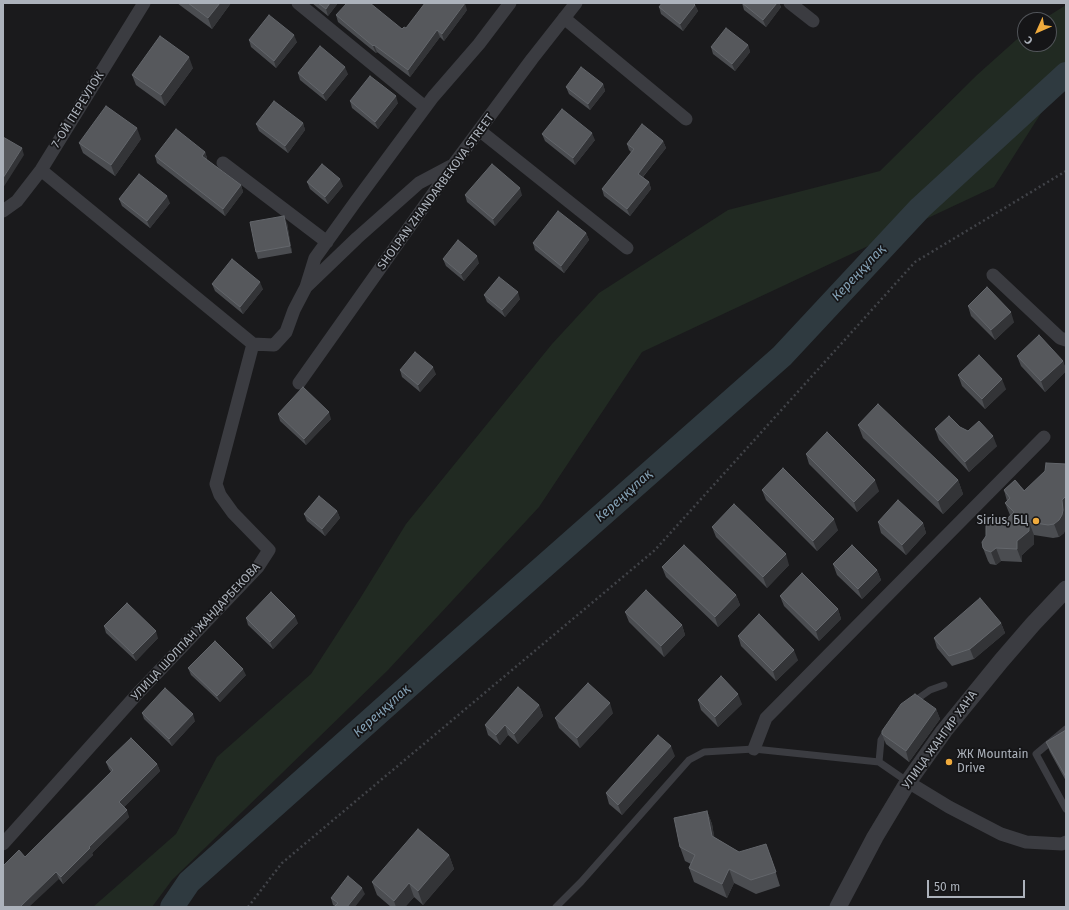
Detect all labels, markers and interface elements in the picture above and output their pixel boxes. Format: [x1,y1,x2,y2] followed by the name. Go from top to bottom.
[1017,12,1057,52] north arrow
[1022,33,1036,47] text: С
[49,69,107,151] street label: 7-ОЙ ПЕРЕУЛОК
[375,111,497,273] street label: SHOLPAN ZHANDARBEKOVA STREET
[829,242,889,304] water label: Кереңқұлақ
[592,466,656,526] water label: Кереңқұлақ
[976,514,1028,528] place label: Sirius, БЦ
[1031,516,1041,526] marker: Sirius, БЦ
[129,560,263,704] street label: УЛИЦА ШОЛПАН ЖАНДАРБЕКОВА
[350,681,414,741] water label: Кереңқұлақ
[899,688,981,792] street label: УЛИЦА ЖАНГИР ХАНА
[957,748,1029,776] place label: ЖК Mountain Drive
[944,757,954,767] marker: ЖК Mountain Drive
[929,872,1027,898] scale bar
[934,880,960,894] text: 50 m

